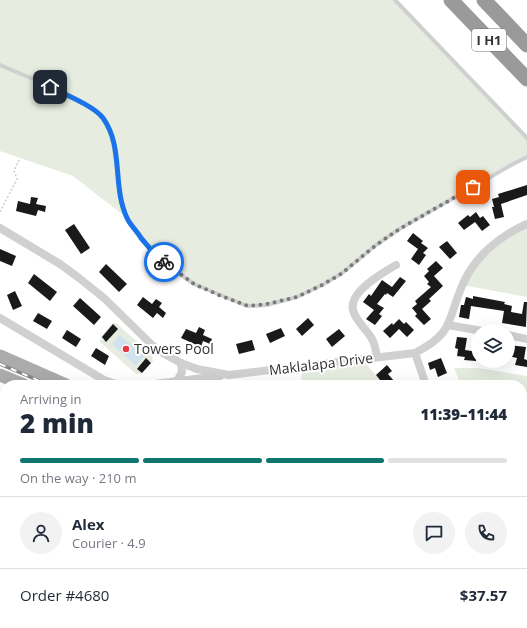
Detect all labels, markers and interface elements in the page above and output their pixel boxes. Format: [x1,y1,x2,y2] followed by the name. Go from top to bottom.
[472,29,506,51] road number: I H1
[33,70,67,104] pin
[39,76,61,98] icon: home
[456,170,490,204] pin
[462,176,484,198] icon: bag
[144,242,184,282] courier
[153,251,175,273] icon: bike
[471,324,515,368] map controls
[471,324,515,368] button: layers
[134,339,214,358] place label: Towers Pool
[121,344,131,354] marker: Towers Pool
[268,348,374,379] street label: Maklalapa Drive
[20,390,82,408] text: Arriving in
[421,404,507,424] text: 11:39–11:44
[20,405,94,441] text: 2 min
[20,469,136,487] text: On the way · 210 m
[20,512,62,554] button: person
[413,512,455,554] button: chat
[465,512,507,554] button: phone
[72,514,104,534] text: Alex
[72,534,146,552] text: Courier · 4.9
[20,585,109,605] text: Order #4680
[460,585,507,605] text: $37.57

